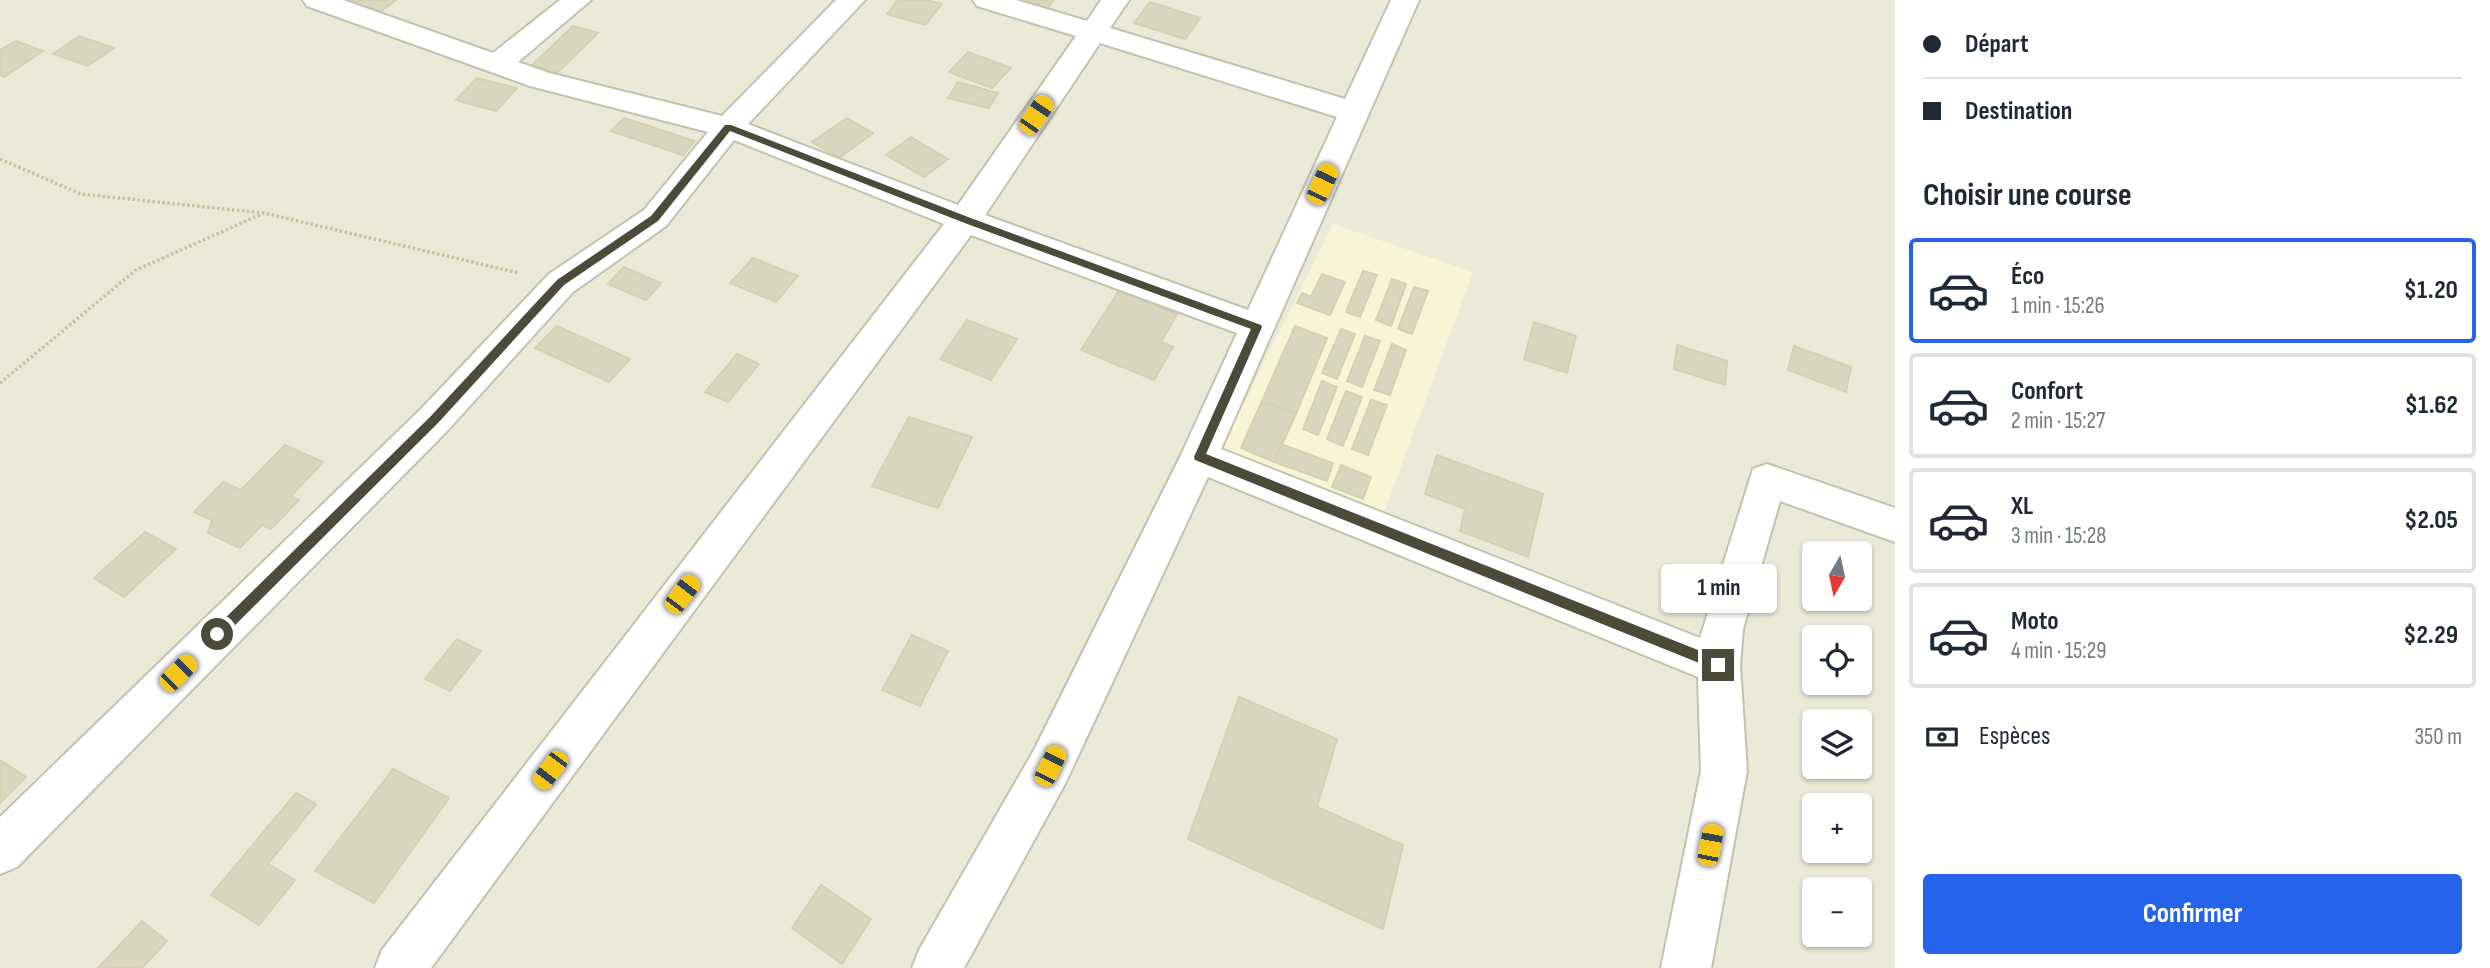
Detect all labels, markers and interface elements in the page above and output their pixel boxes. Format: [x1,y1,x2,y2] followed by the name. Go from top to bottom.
[1965,29,2028,60] text: Départ
[1016,92,1057,138] car
[1965,96,2072,127] text: Destination
[1304,161,1341,207] car
[1923,176,2132,215] text: Choisir une course
[1927,259,1990,322] icon: car
[2011,261,2044,292] text: Éco
[2404,275,2458,306] text: $1.20
[2011,292,2105,320] text: 1 min · 15:26
[1927,374,1990,437] icon: car
[2011,376,2083,407] text: Confort
[2405,390,2458,421] text: $1.62
[2011,407,2105,435] text: 2 min · 15:27
[1927,489,1990,552] icon: car
[2011,491,2033,522] text: XL
[2404,505,2458,536] text: $2.05
[2011,522,2106,550] text: 3 min · 15:28
[1802,541,1872,611] north arrow
[1802,541,1872,947] map controls
[1660,564,1776,612] callout: 1 min
[661,571,704,617] car
[1698,574,1740,602] text: 1 min
[1927,604,1990,667] icon: car
[2011,606,2059,637] text: Moto
[201,618,233,650] route start
[2403,620,2458,651] text: $2.29
[1802,625,1872,695] button: locate
[2011,637,2106,665] text: 4 min · 15:29
[1702,649,1734,681] route end
[156,651,201,695] car
[1802,709,1872,779] button: layers
[1923,718,1961,756] icon: cash
[1979,721,2050,752] text: Espèces
[2414,723,2462,751] text: 350 m
[1032,743,1069,789] car
[529,747,572,793] car
[1802,793,1872,863] button: +
[1696,822,1725,868] car
[1923,874,2462,954] button: Confirmer
[1802,877,1872,947] button: −

